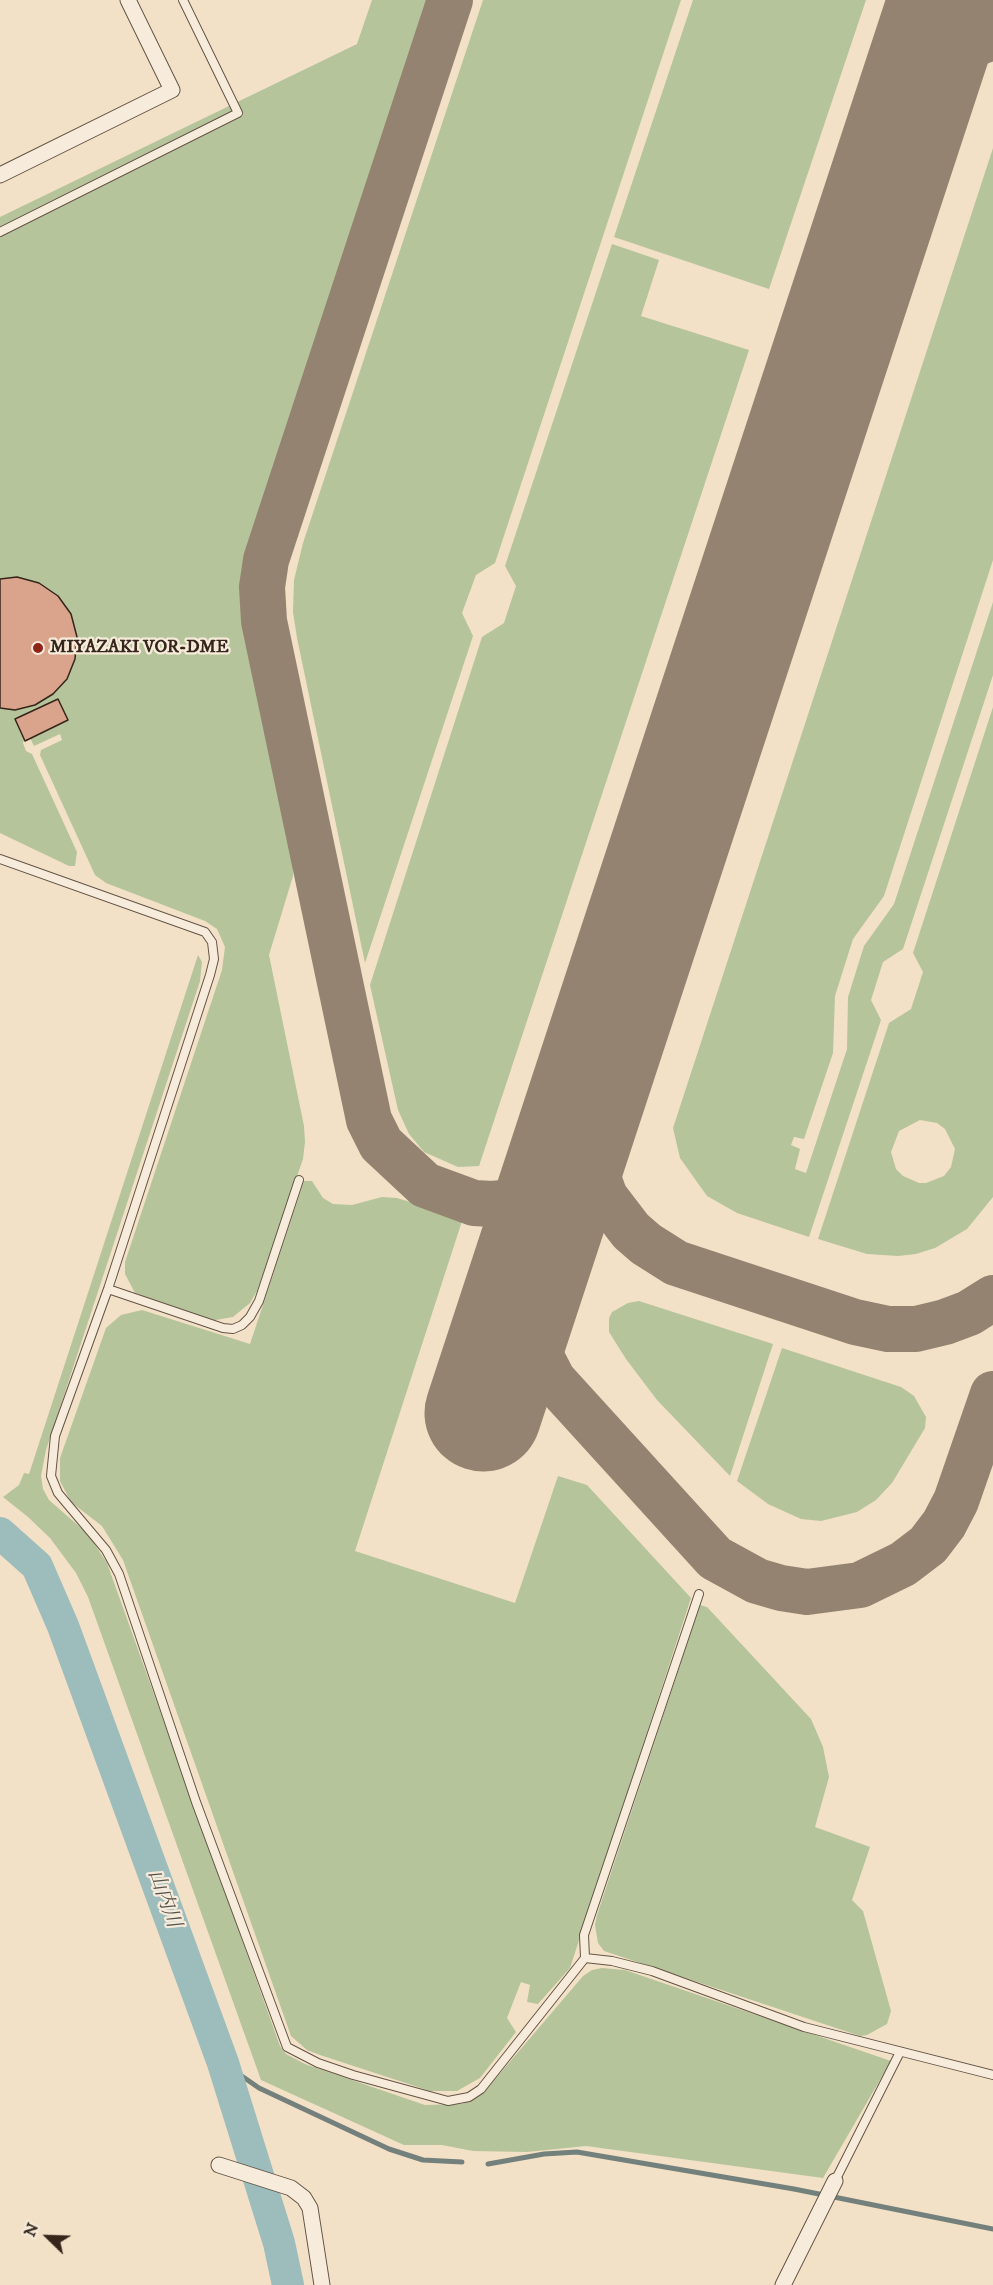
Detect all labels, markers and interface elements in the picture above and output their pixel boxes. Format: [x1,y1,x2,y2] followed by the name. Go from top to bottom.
[50,637,229,659] place label: MIYAZAKI VOR-DME
[31,641,45,655] marker: MIYAZAKI VOR-DME
[141,1867,185,1931] water label: 山内川
[18,2207,78,2267] north arrow
[20,2220,43,2240] text: N

